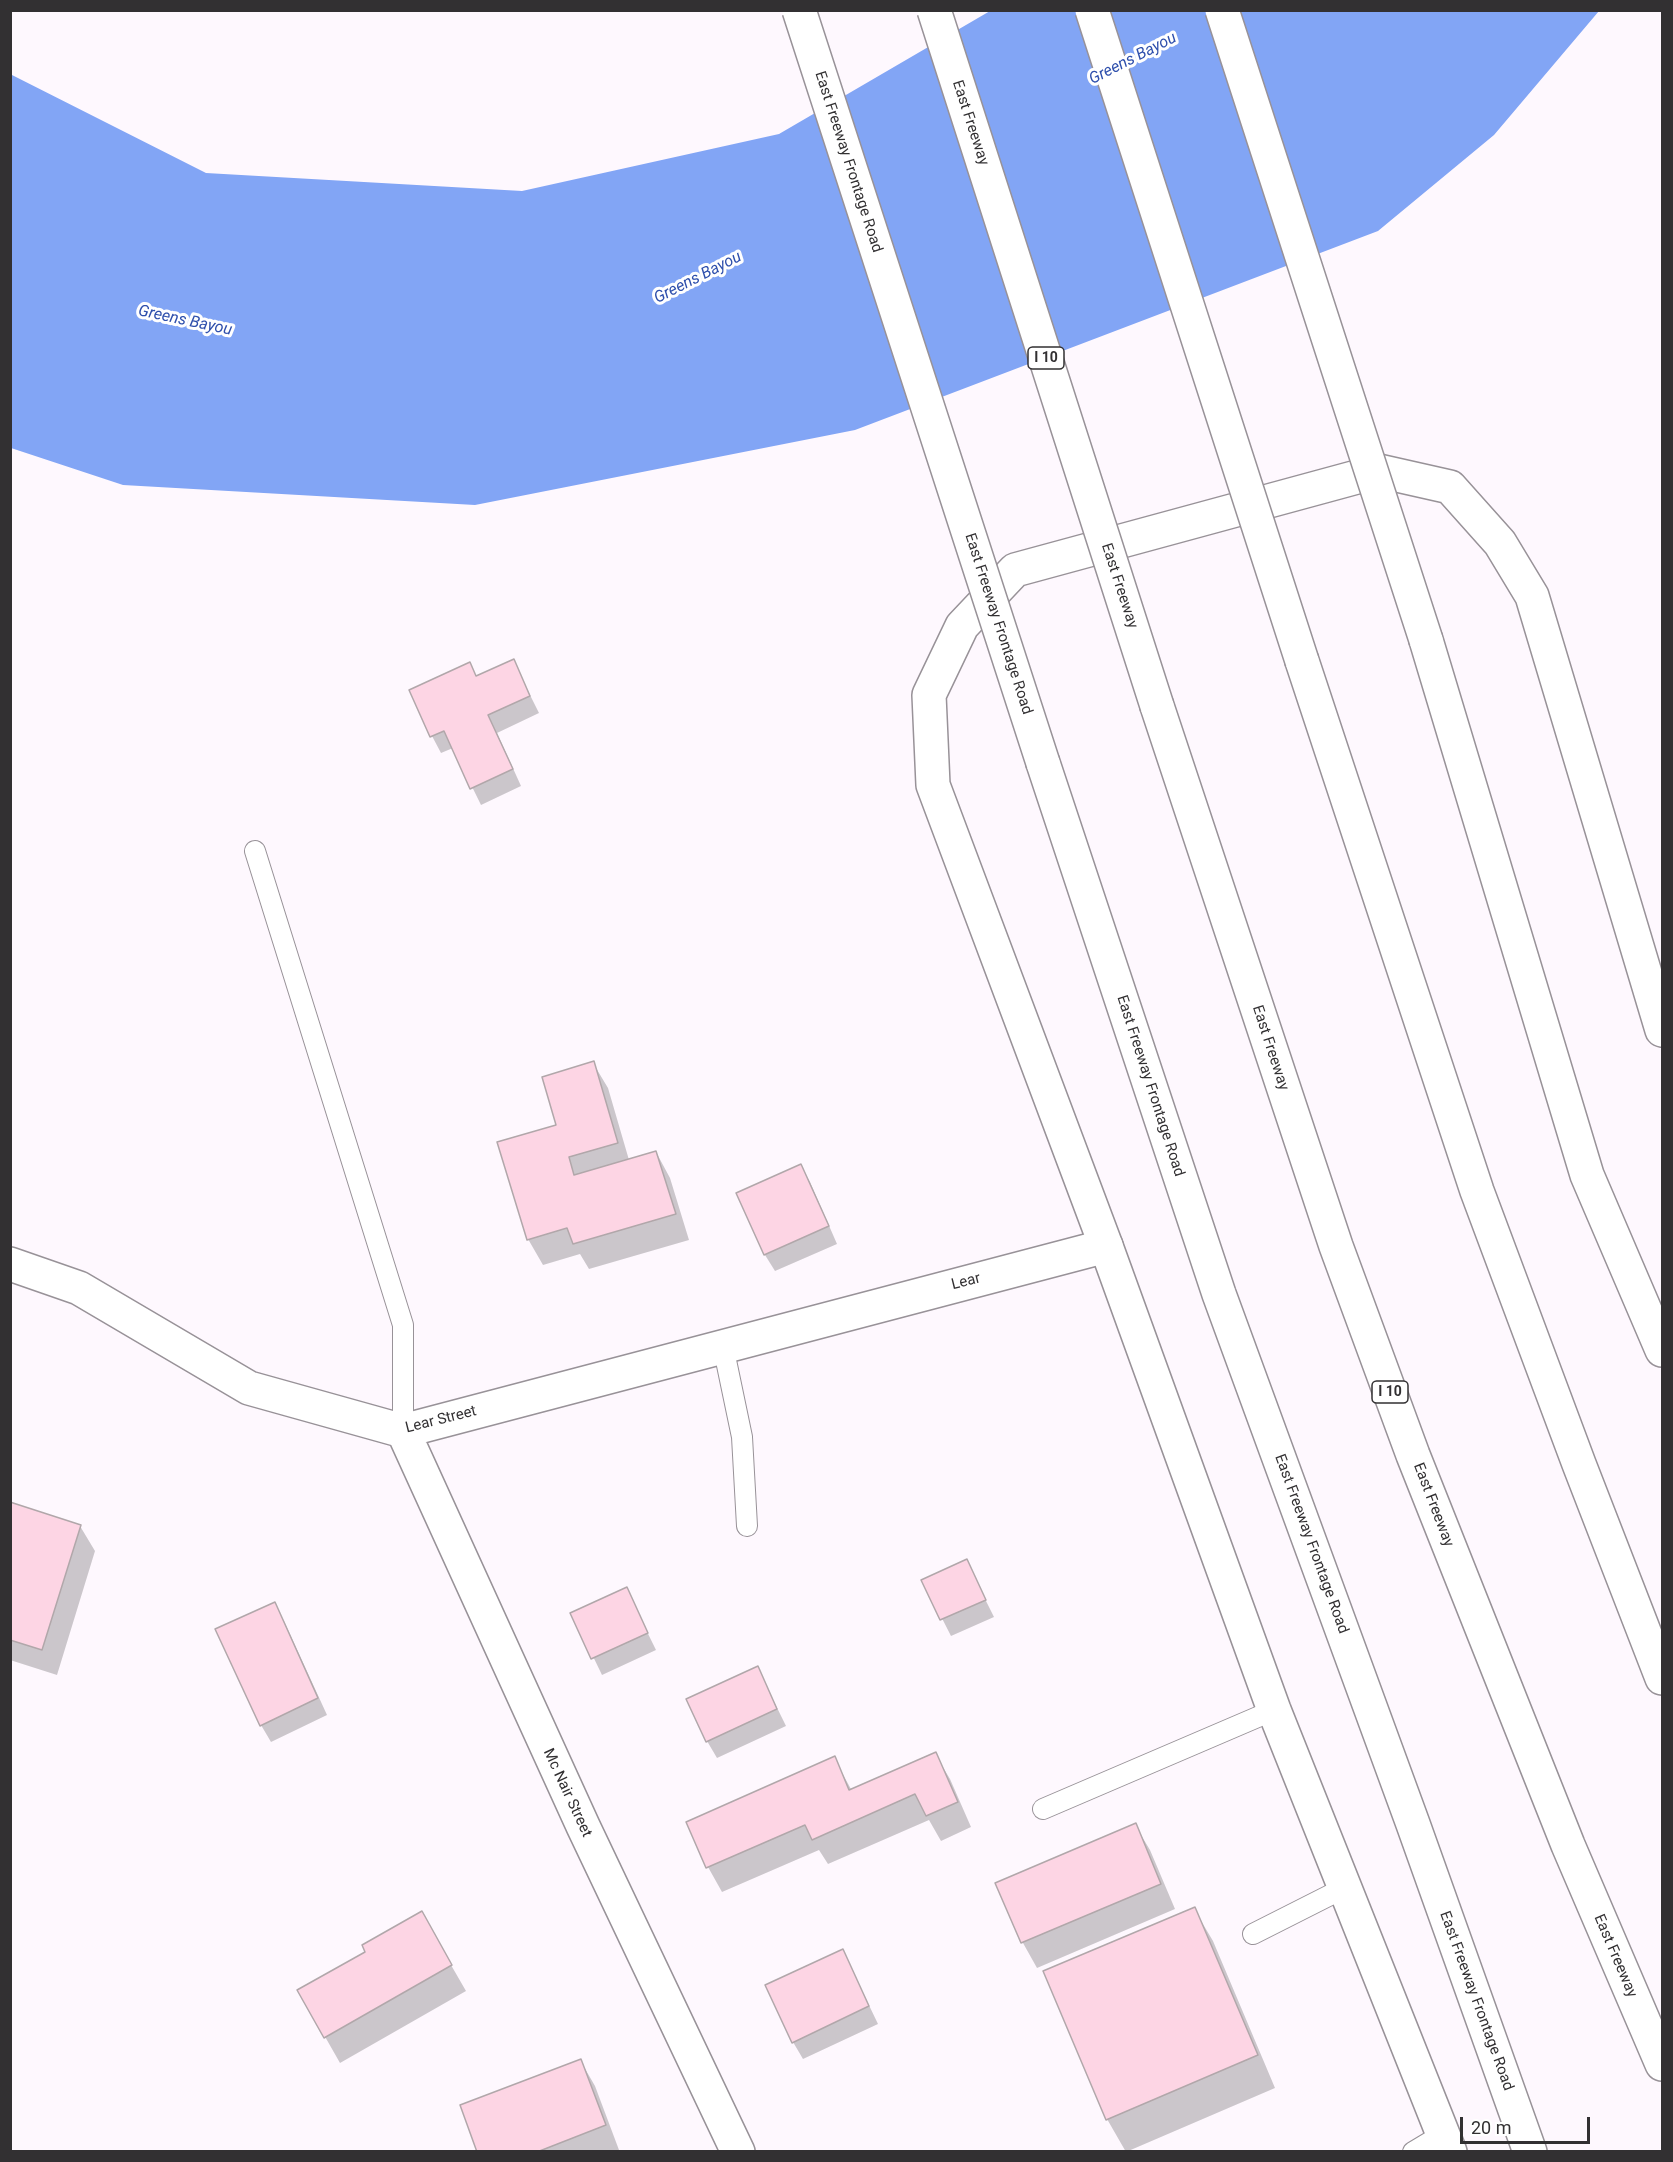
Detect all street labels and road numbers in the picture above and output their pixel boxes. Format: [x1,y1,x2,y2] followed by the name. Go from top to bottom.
[810,69,886,255] street label: East Freeway Frontage Road
[948,78,992,168] street label: East Freeway
[1028,347,1064,369] road number: I 10
[960,531,1036,717] street label: East Freeway Frontage Road
[1097,541,1141,631] street label: East Freeway
[1112,993,1188,1179] street label: East Freeway Frontage Road
[1248,1003,1292,1093] street label: East Freeway
[950,1270,982,1294] street label: Lear
[1372,1381,1408,1403] road number: I 10
[404,1402,478,1438] street label: Lear Street
[1270,1452,1352,1636] street label: East Freeway Frontage Road
[1409,1460,1457,1550] street label: East Freeway
[539,1746,595,1840] street label: Mc Nair Street
[1435,1909,1517,2093] street label: East Freeway Frontage Road
[1589,1912,1641,2000] street label: East Freeway

